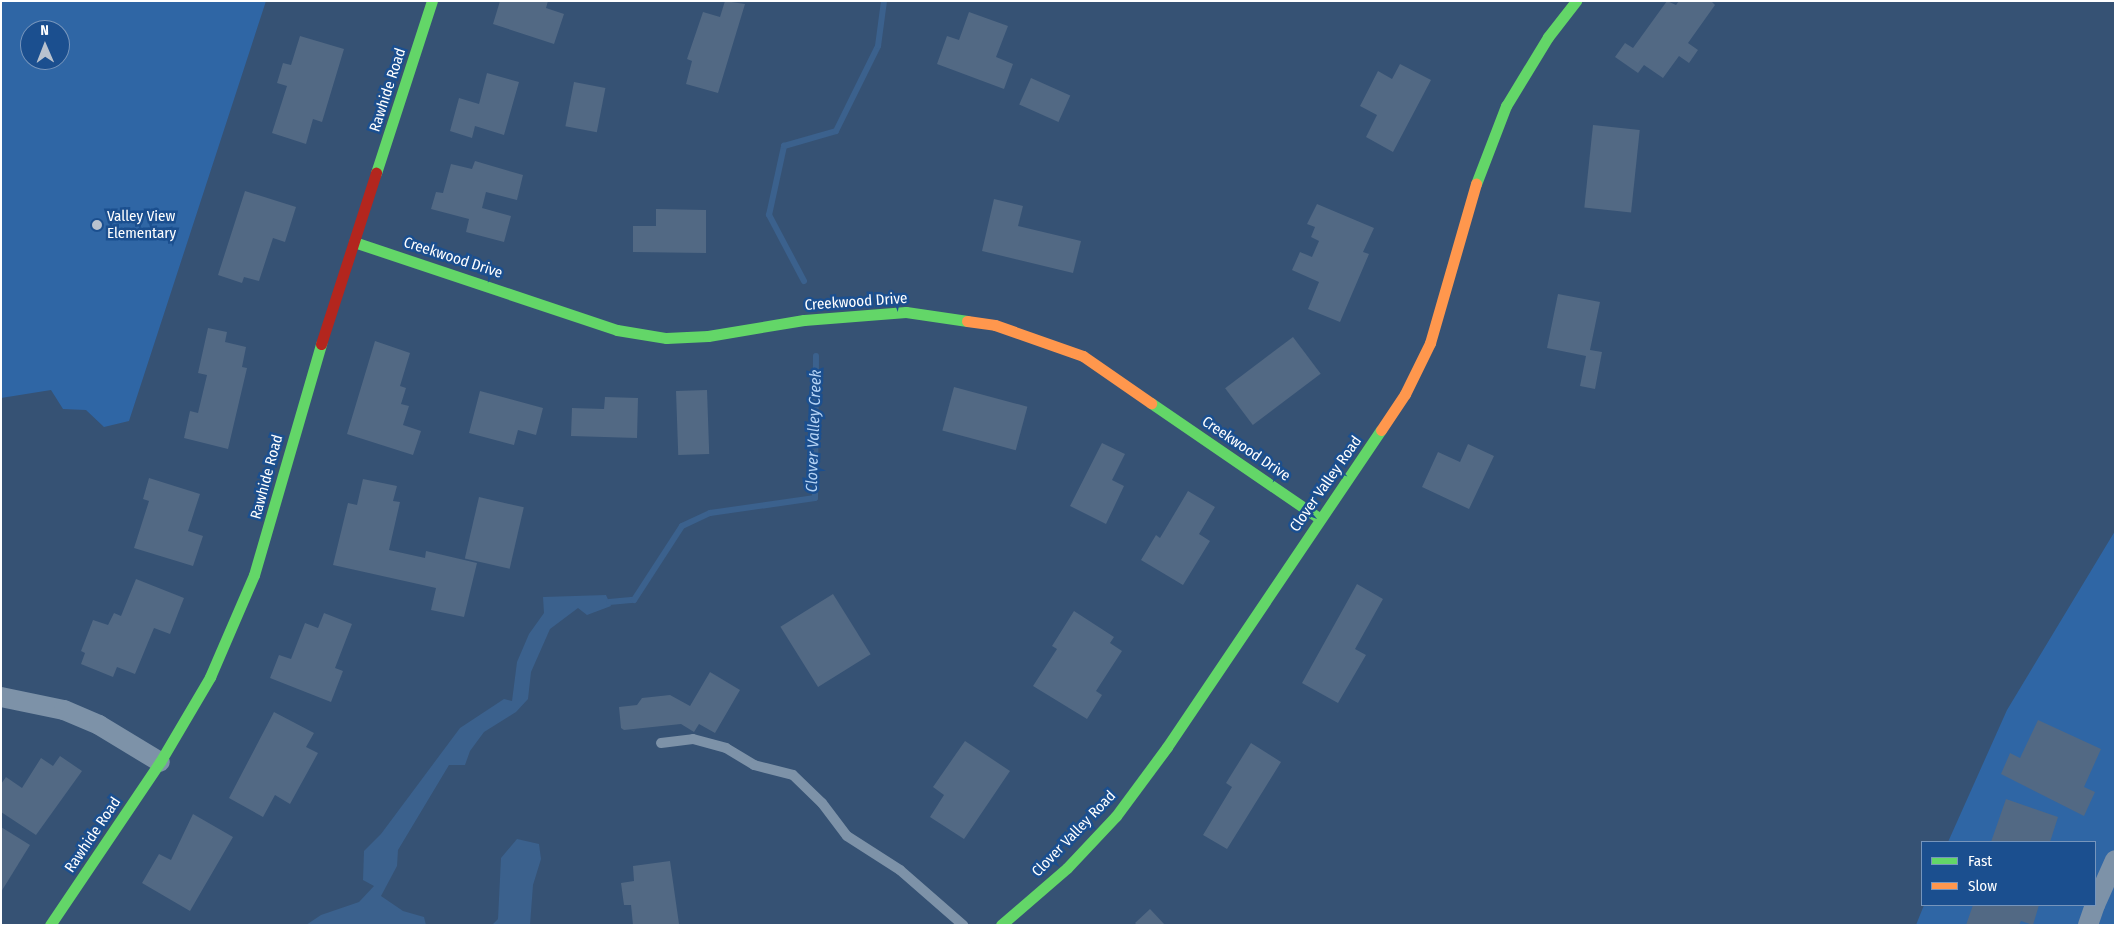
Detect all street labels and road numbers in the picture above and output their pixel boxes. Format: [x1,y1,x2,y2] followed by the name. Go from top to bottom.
[366,46,410,134] street label: Rawhide Road
[401,234,505,282] street label: Creekwood Drive
[804,289,908,315] street label: Creekwood Drive
[1198,413,1294,485] street label: Creekwood Drive
[247,433,287,521] street label: Rawhide Road
[1286,433,1366,535] street label: Clover Valley Road
[1028,787,1120,881] street label: Clover Valley Road
[61,794,125,876] street label: Rawhide Road

